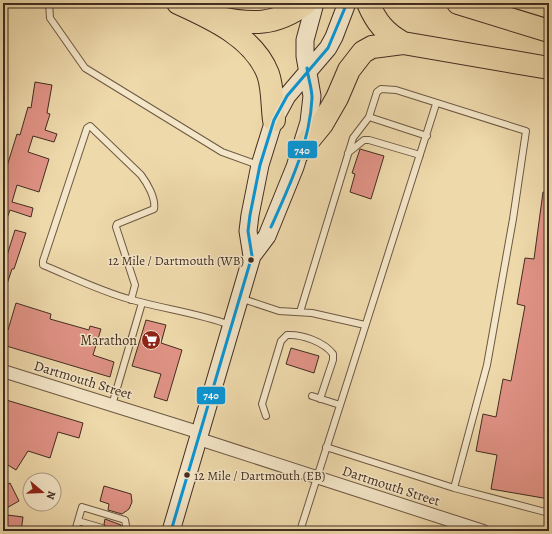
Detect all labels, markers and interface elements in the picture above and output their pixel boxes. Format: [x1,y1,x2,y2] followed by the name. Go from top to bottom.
[287,140,318,159] line badge: 740
[294,143,310,158] text: 740
[108,252,244,269] place label: 12 Mile / Dartmouth (WB)
[246,255,256,265] marker: 12 Mile / Dartmouth (WB)
[140,329,162,351] supermarket icon: Marathon
[80,331,137,350] place label: Marathon
[32,356,135,404] street label: Dartmouth Street
[196,386,226,405] line badge: 740
[203,388,219,403] text: 740
[340,461,443,511] street label: Dartmouth Street
[194,467,325,484] place label: 12 Mile / Dartmouth (EB)
[182,470,192,480] marker: 12 Mile / Dartmouth (EB)
[22,472,62,512] north arrow
[43,489,59,501] text: N

